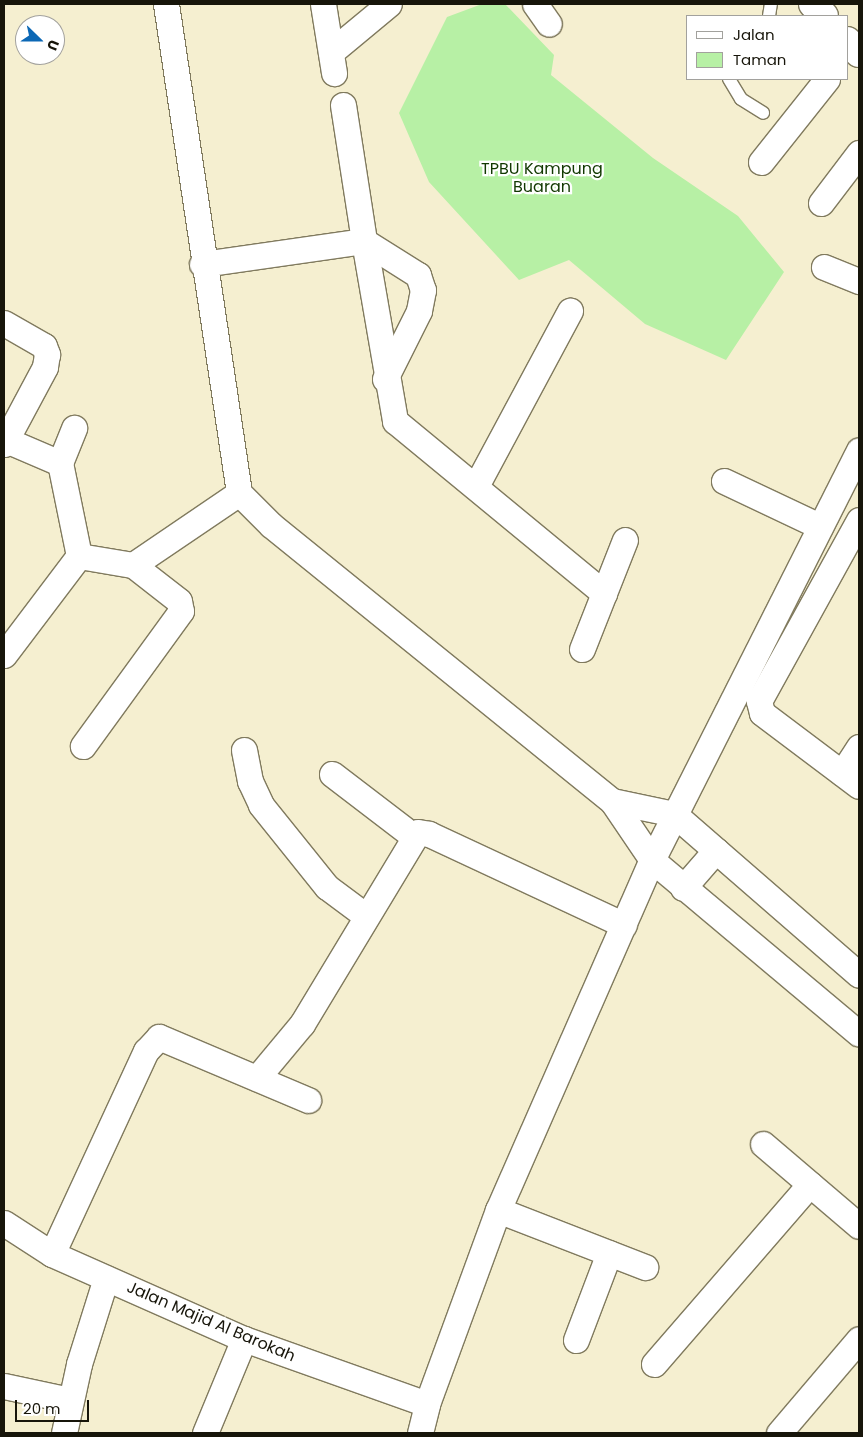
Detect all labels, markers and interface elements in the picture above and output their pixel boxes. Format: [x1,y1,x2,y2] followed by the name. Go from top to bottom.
[15,15,65,65] north arrow
[686,15,848,80] legend
[733,24,775,45] text: Jalan
[42,37,64,54] text: U
[733,49,786,70] text: Taman
[481,159,603,197] park label: TPBU Kampung Buaran
[124,1278,298,1366] street label: Jalan Majid Al Barokah
[18,1390,91,1422] scale bar
[23,1398,61,1419] text: 20 m

